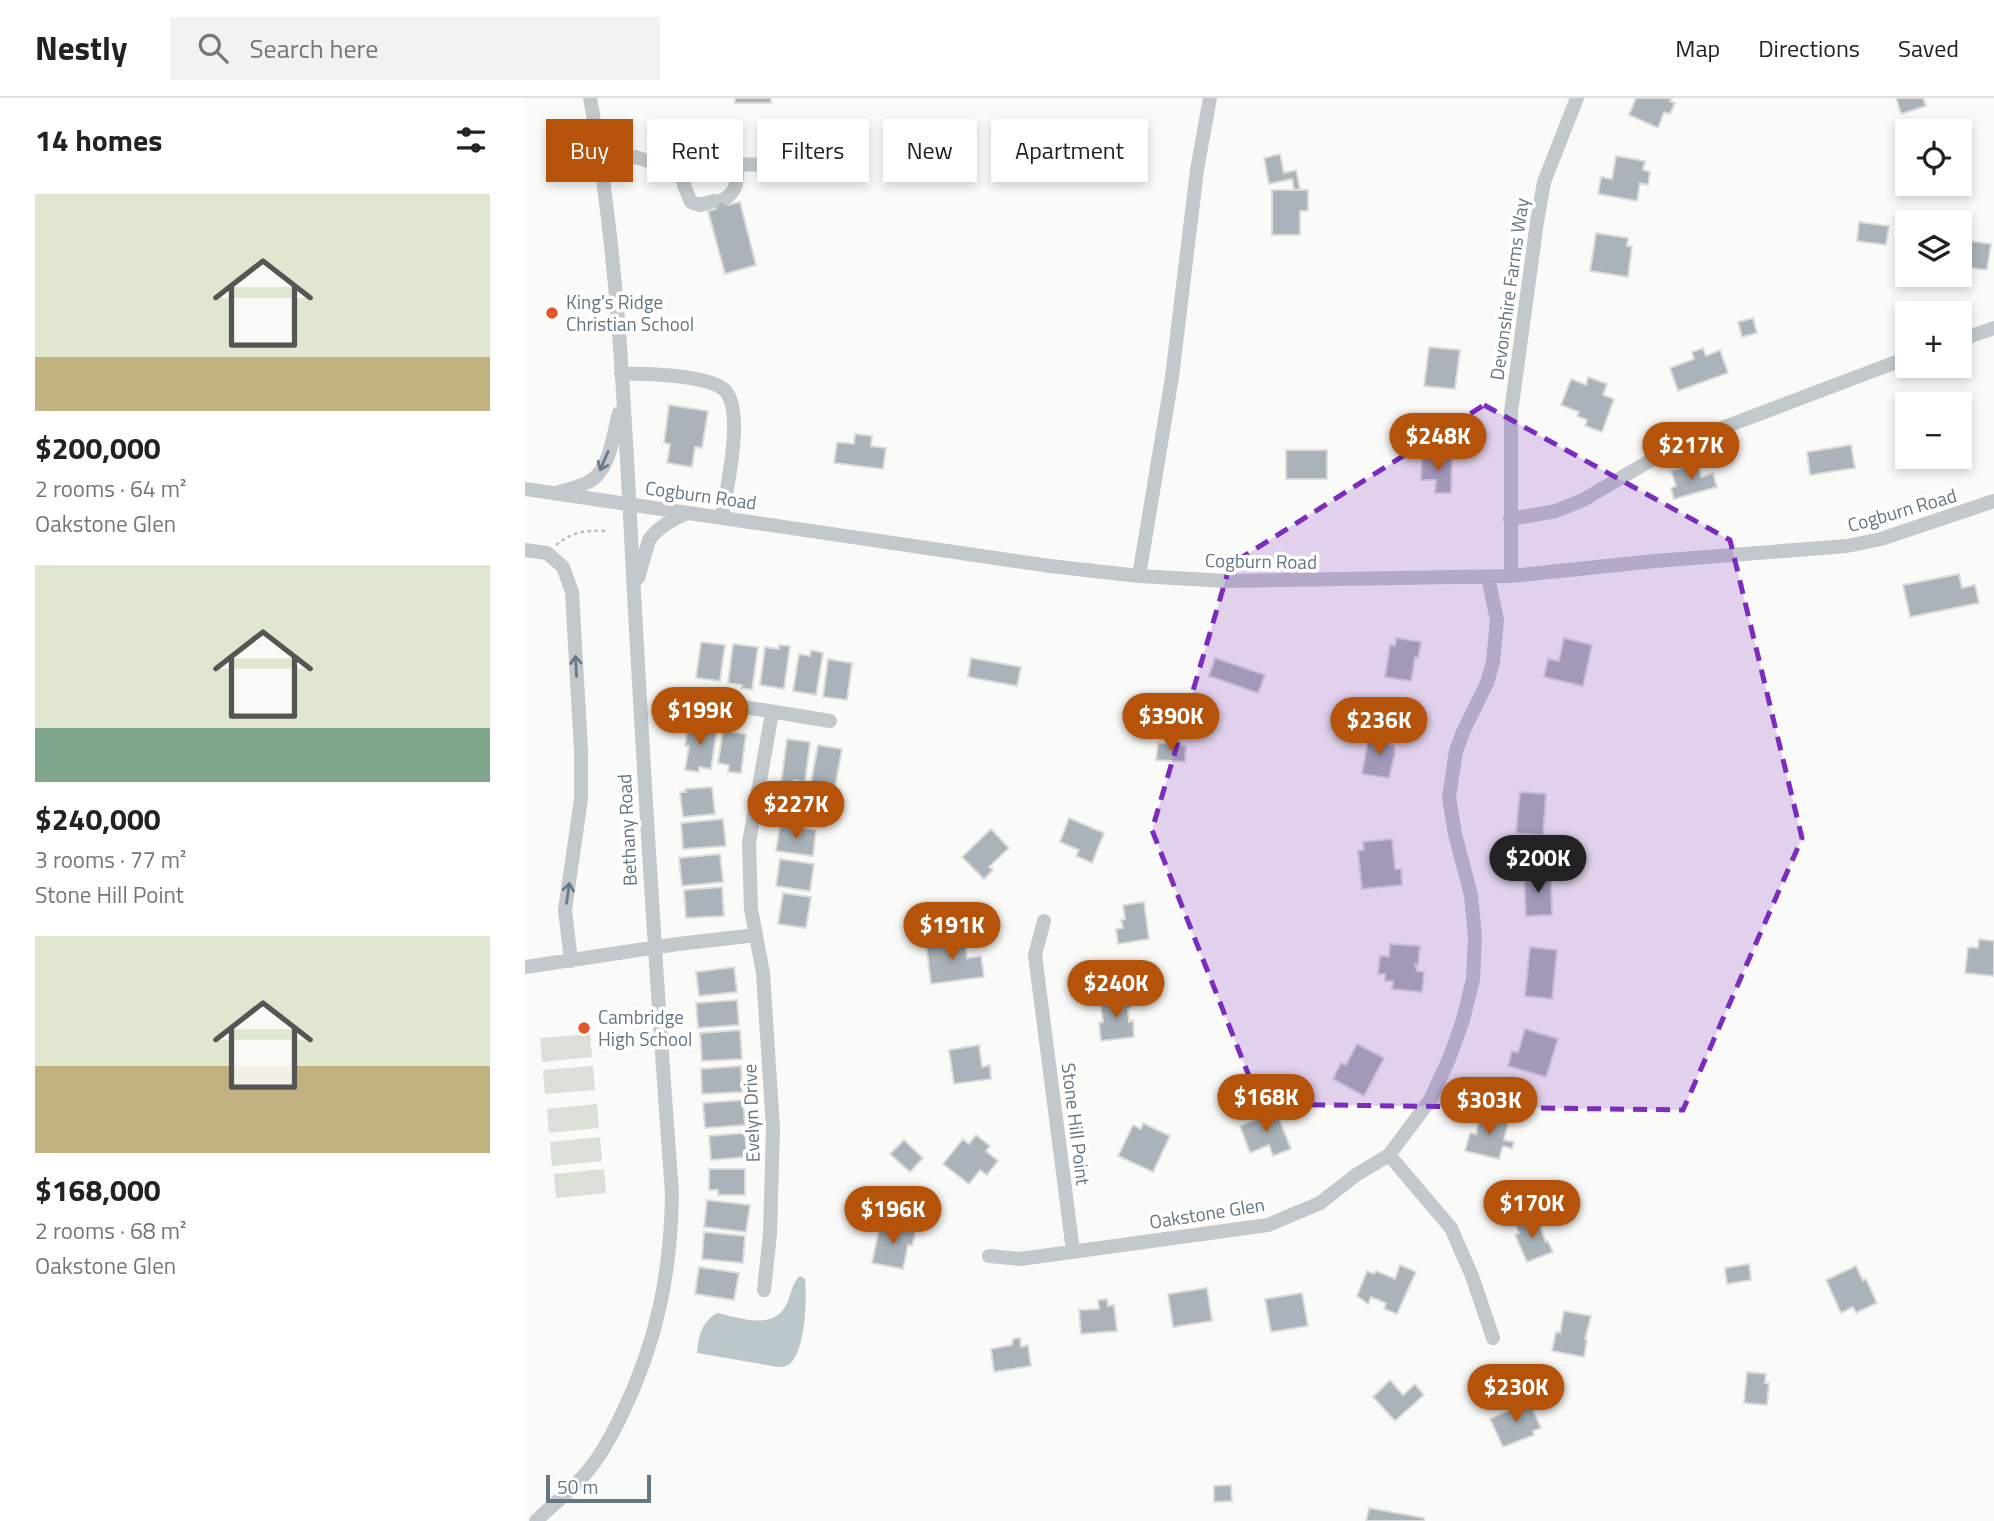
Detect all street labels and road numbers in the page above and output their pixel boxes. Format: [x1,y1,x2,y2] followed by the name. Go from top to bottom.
[1481,196,1536,382] street label: Devonshire Farms Way
[644,472,759,517] street label: Cogburn Road
[1844,480,1960,539] street label: Cogburn Road
[1205,545,1317,576] street label: Cogburn Road
[609,773,644,887] street label: Bethany Road
[1055,1061,1098,1187] street label: Stone Hill Point
[734,1063,767,1163] street label: Evelyn Drive
[1147,1189,1267,1236] street label: Oakstone Glen

